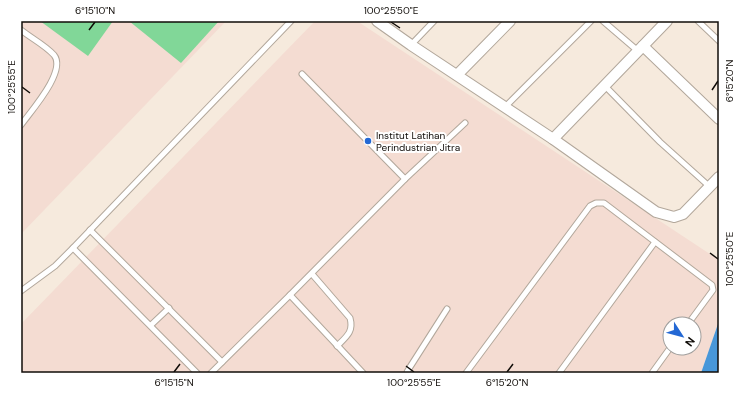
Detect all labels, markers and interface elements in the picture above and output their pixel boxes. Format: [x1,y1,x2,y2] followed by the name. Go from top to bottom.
[75,4,115,17] text: 6°15'10"N
[364,4,419,17] text: 100°25'50"E
[5,60,18,114] text: 100°25'55"E
[723,60,736,102] text: 6°15'20"N
[376,129,460,154] place label: Institut Latihan Perindustrian Jitra
[363,136,373,146] marker: Institut Latihan Perindustrian Jitra
[723,231,736,286] text: 100°25'50"E
[662,316,702,356] north arrow
[682,335,698,349] text: N
[154,376,194,389] text: 6°15'15"N
[387,376,441,389] text: 100°25'55"E
[486,376,528,389] text: 6°15'20"N

